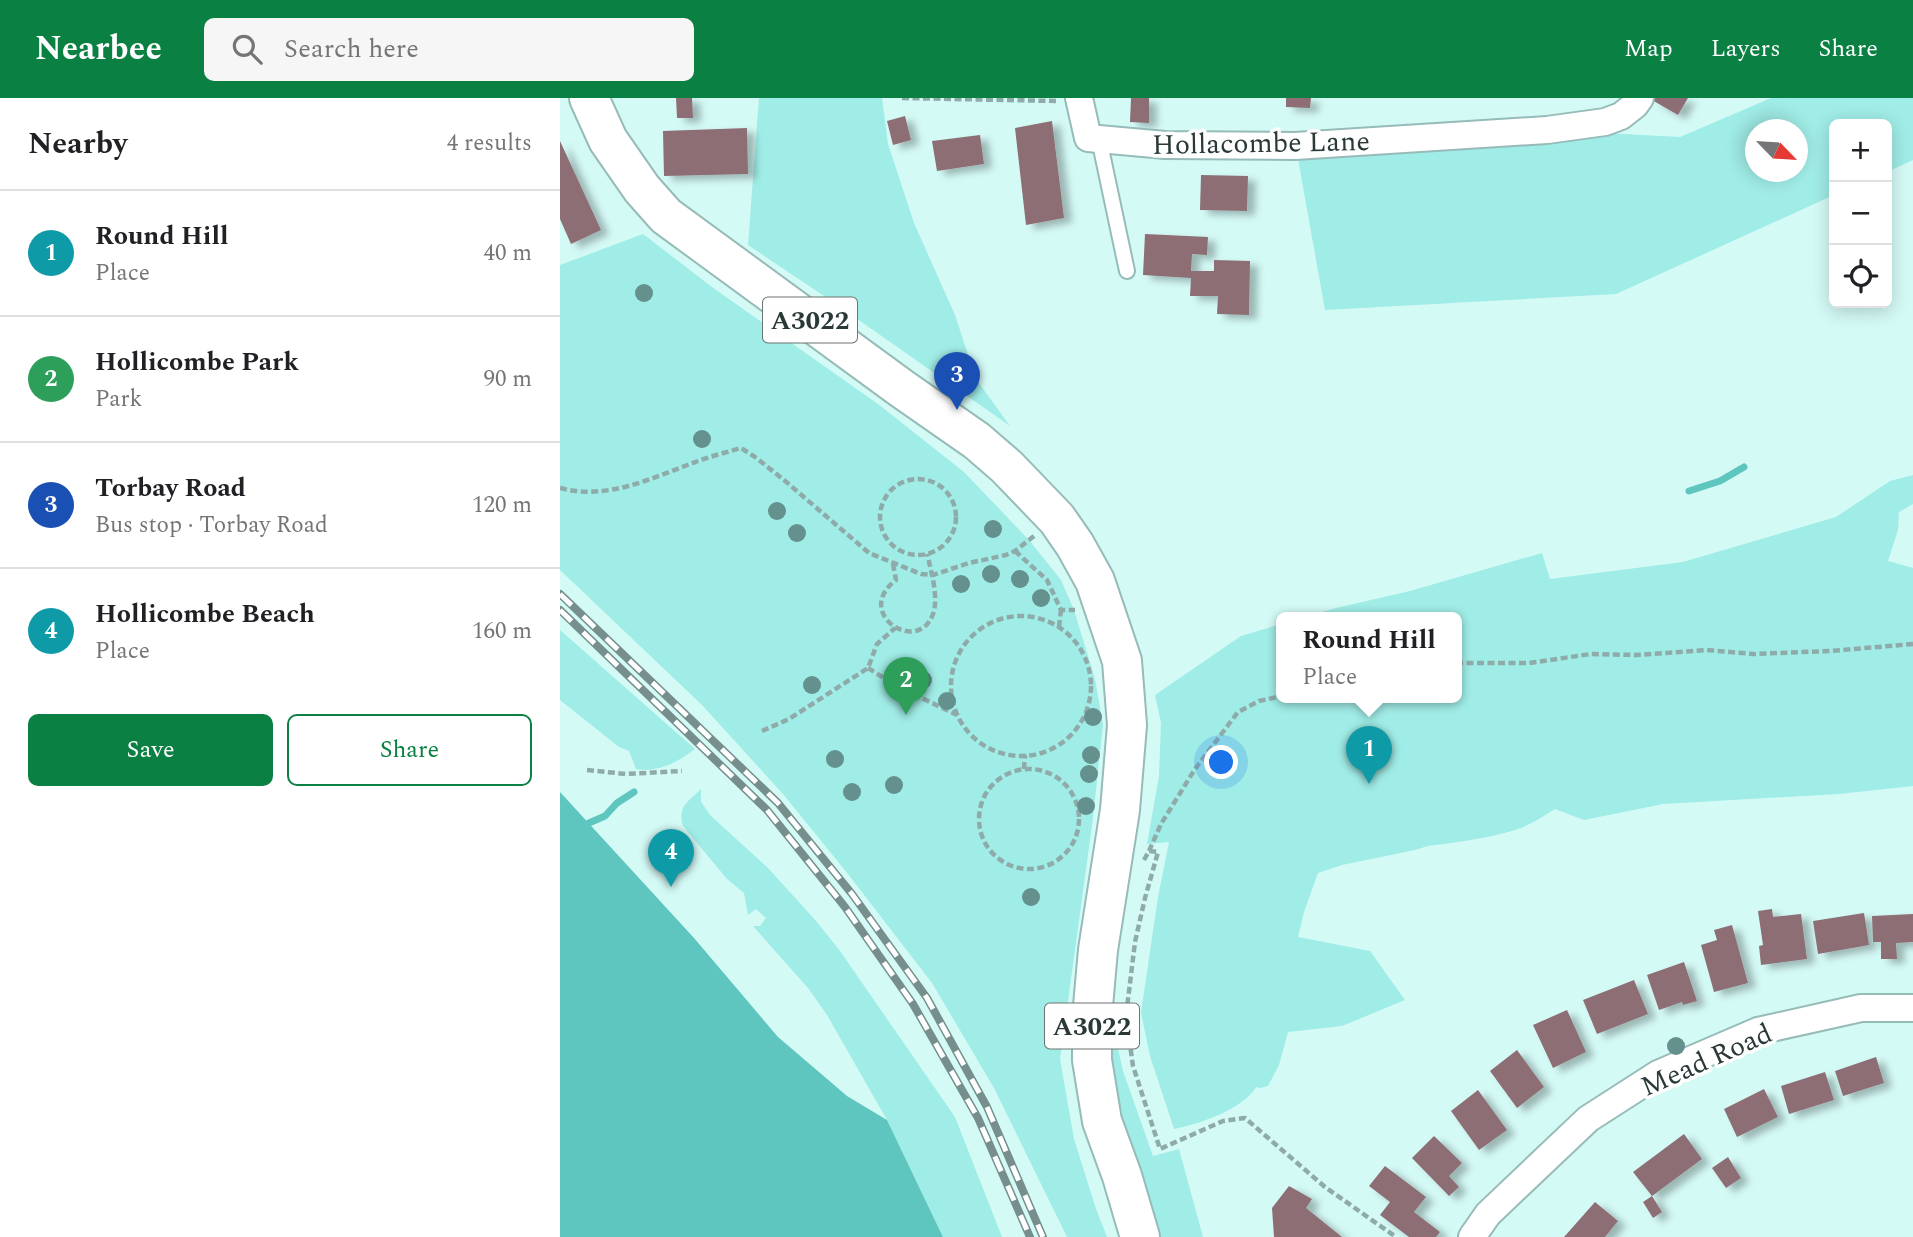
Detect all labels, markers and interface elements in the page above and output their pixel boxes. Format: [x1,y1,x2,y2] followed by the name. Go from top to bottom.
[204,18,694,81] search box
[35,24,162,74] text: Nearbee
[284,29,419,69] text: Search here
[228,30,266,68] icon: search
[1624,31,1673,67] text: Map
[1711,31,1781,67] text: Layers
[1819,31,1878,67] text: Share
[1745,119,1808,182] north arrow
[1829,119,1892,308] map controls
[1829,119,1892,182] button: +
[1152,120,1370,167] street label: Hollacombe Lane
[28,121,127,167] text: Nearby
[447,126,532,161] text: 4 results
[1829,182,1892,245] button: −
[95,216,228,256] text: Round Hill
[45,236,57,271] text: 1
[483,236,532,271] text: 40 m
[1829,245,1892,308] button: locate
[95,256,150,291] text: Place
[763,298,857,342] road number: A3022
[95,342,299,382] text: Hollicombe Park
[934,352,980,410] pin: 3
[45,362,57,397] text: 2
[483,362,532,397] text: 90 m
[95,382,142,417] text: Park
[95,468,246,508] text: Torbay Road
[45,488,57,523] text: 3
[472,488,532,523] text: 120 m
[95,508,328,543] text: Bus stop · Torbay Road
[95,594,315,634] text: Hollicombe Beach
[1276,612,1462,703] popup
[45,614,57,649] text: 4
[472,614,532,649] text: 160 m
[1302,620,1436,660] text: Round Hill
[95,634,150,669] text: Place
[883,657,929,715] pin: 2
[1302,660,1357,695] text: Place
[28,714,273,786] button: Save
[287,714,532,786] button: Share
[1346,726,1392,784] pin: 1
[1204,745,1238,779] your location
[648,829,694,887] pin: 4
[1045,1004,1139,1049] road number: A3022
[1634,1012,1779,1108] street label: Mead Road

